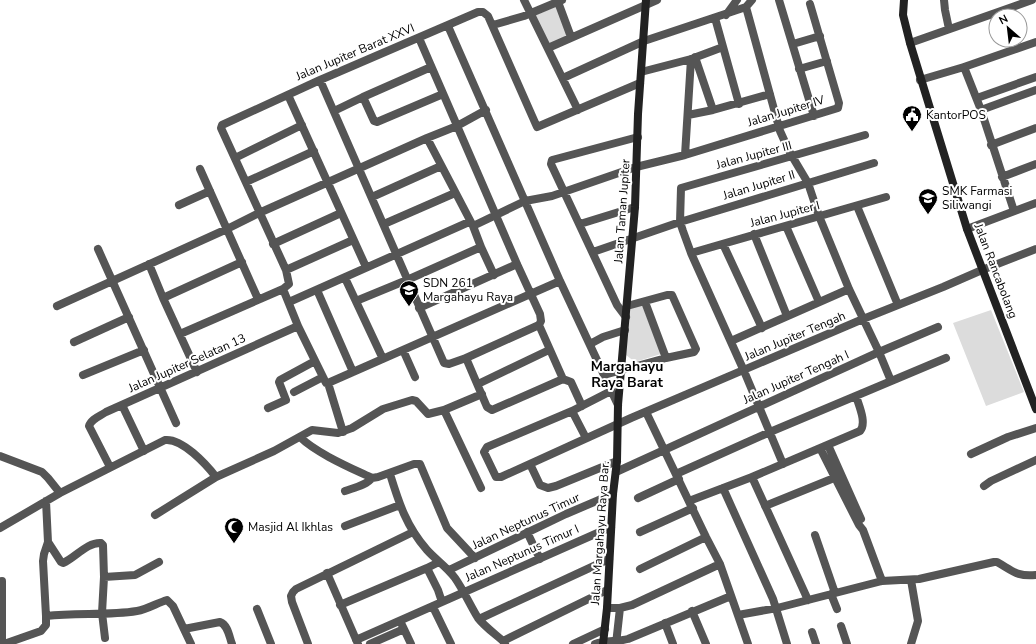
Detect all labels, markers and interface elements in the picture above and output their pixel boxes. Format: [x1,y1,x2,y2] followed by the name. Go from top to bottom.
[988,8,1028,48] north arrow
[996,11,1011,28] text: N
[292,20,417,85] street label: Jalan Jupiter Barat XXVI
[745,91,827,131] street label: Jalan Jupiter IV
[901,104,923,132] public building icon: KantorPOS
[926,107,986,123] place label: KantorPOS
[713,137,794,173] street label: Jalan Jupiter III
[610,158,634,265] street label: Jalan Taman Jupiter
[720,166,797,204] street label: Jalan Jupiter II
[942,183,1012,213] place label: SMK Farmasi Siliwangi
[917,187,939,215] school or university icon: SMK Farmasi Siliwangi
[747,197,822,231] street label: Jalan Jupiter I
[970,220,1021,321] street label: Jalan Rancabolang
[423,275,513,305] place label: SDN 261 Margahayu Raya
[398,279,420,307] school or university icon: SDN 261 Margahayu Raya
[741,308,848,365] street label: Jalan Jupiter Tengah
[125,330,248,397] street label: Jalan Jupiter Selatan 13
[740,346,851,408] street label: Jalan Jupiter Tengah I
[591,357,663,392] district label: Margahayu Raya Barat
[587,460,613,607] street label: Jalan Margahayu Raya Bar.
[469,489,583,553] street label: Jalan Neptunus Timur
[223,516,245,544] mosque icon: Masjid Al Ikhlas
[248,519,333,535] place label: Masjid Al Ikhlas
[462,521,581,586] street label: Jalan Neptunus Timur I

